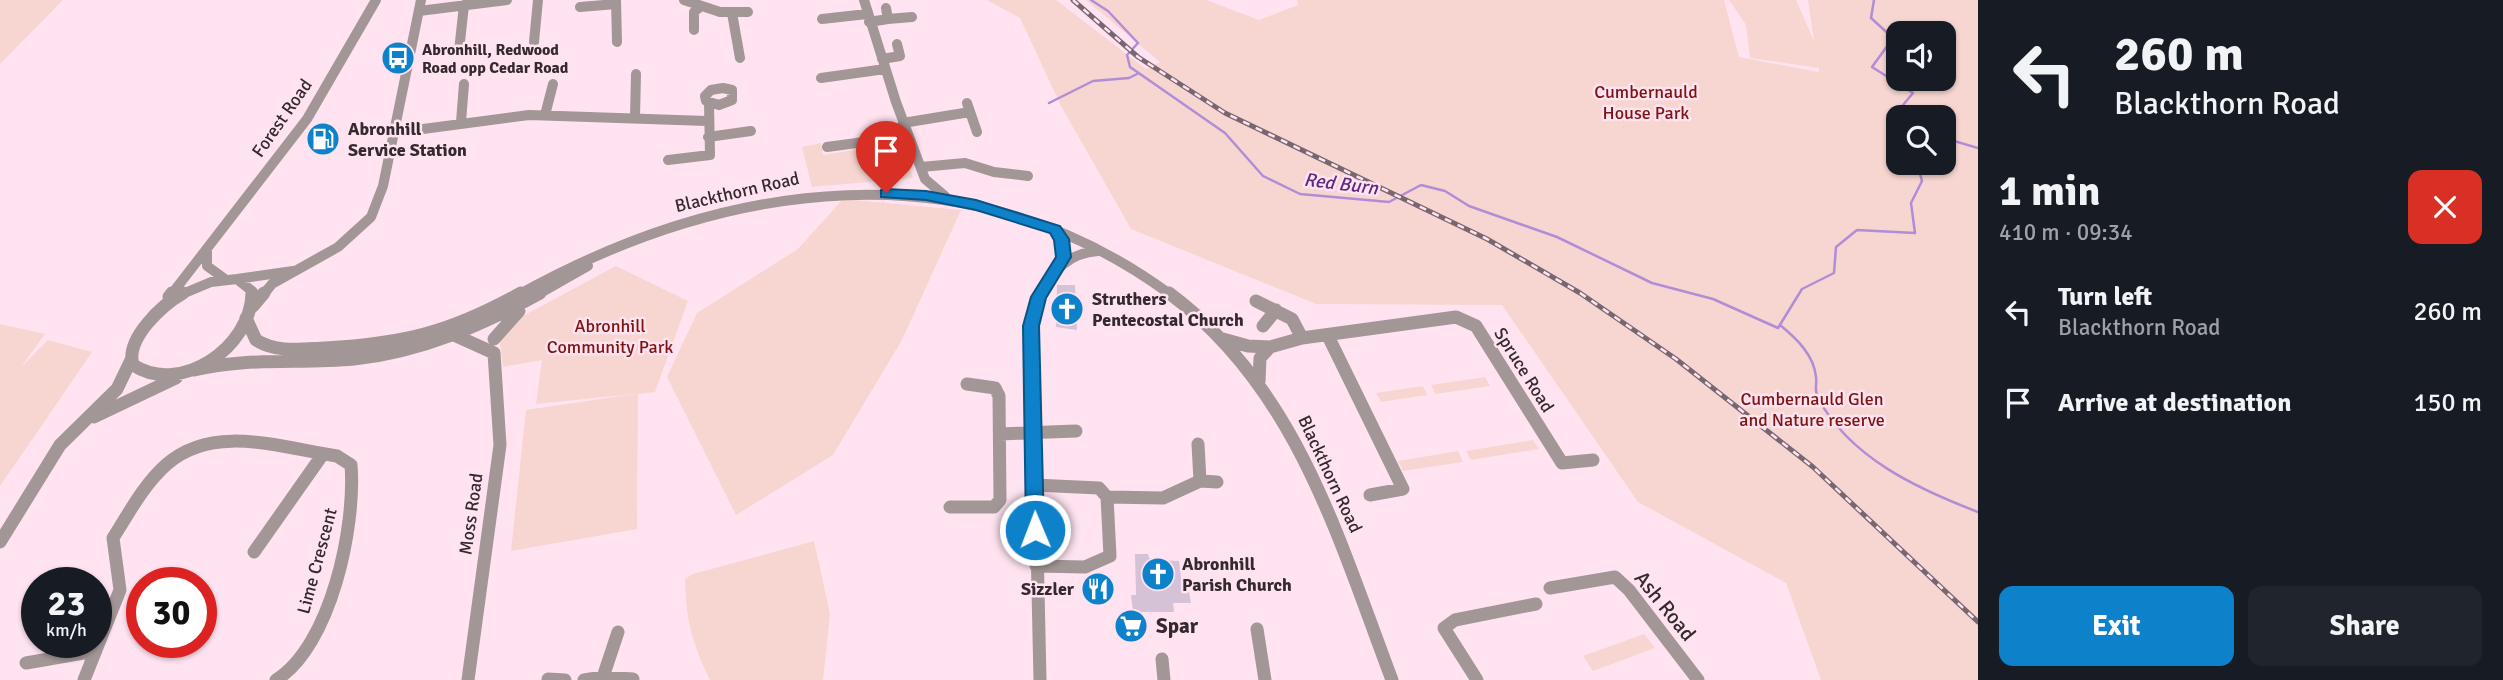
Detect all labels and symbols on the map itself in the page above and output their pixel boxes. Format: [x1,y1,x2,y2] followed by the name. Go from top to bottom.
[379,39,417,77] bus stop icon: Abronhill, Redwood Road opp Cedar Road
[422,40,569,78] place label: Abronhill, Redwood Road opp Cedar Road
[247,75,317,161] street label: Forest Road
[1594,81,1698,124] park label: Cumbernauld House Park
[348,118,467,161] place label: Abronhill Service Station
[304,120,342,158] fuel station icon: Abronhill Service Station
[856,121,916,193] pin
[673,167,801,217] street label: Blackthorn Road
[1303,168,1380,200] water label: Red Burn
[1092,288,1244,331] place label: Struthers Pentecostal Church
[1048,290,1086,328] church icon: Struthers Pentecostal Church
[547,315,673,358] park label: Abronhill Community Park
[1489,324,1559,416] street label: Spruce Road
[1739,388,1885,431] park label: Cumbernauld Glen and Nature reserve
[1293,412,1367,536] street label: Blackthorn Road
[454,472,488,556] street label: Moss Road
[998,493,1072,567] position arrow
[292,506,342,616] street label: Lime Crescent
[1182,553,1292,596] place label: Abronhill Parish Church
[1139,555,1177,593] church icon: Abronhill Parish Church
[1629,566,1701,646] street label: Ash Road
[126,567,217,658] speed limit sign: 30
[1079,570,1117,608] restaurant icon: Sizzler
[1021,578,1075,600] place label: Sizzler
[1112,607,1150,645] supermarket icon: Spar
[1156,613,1199,639] place label: Spar

